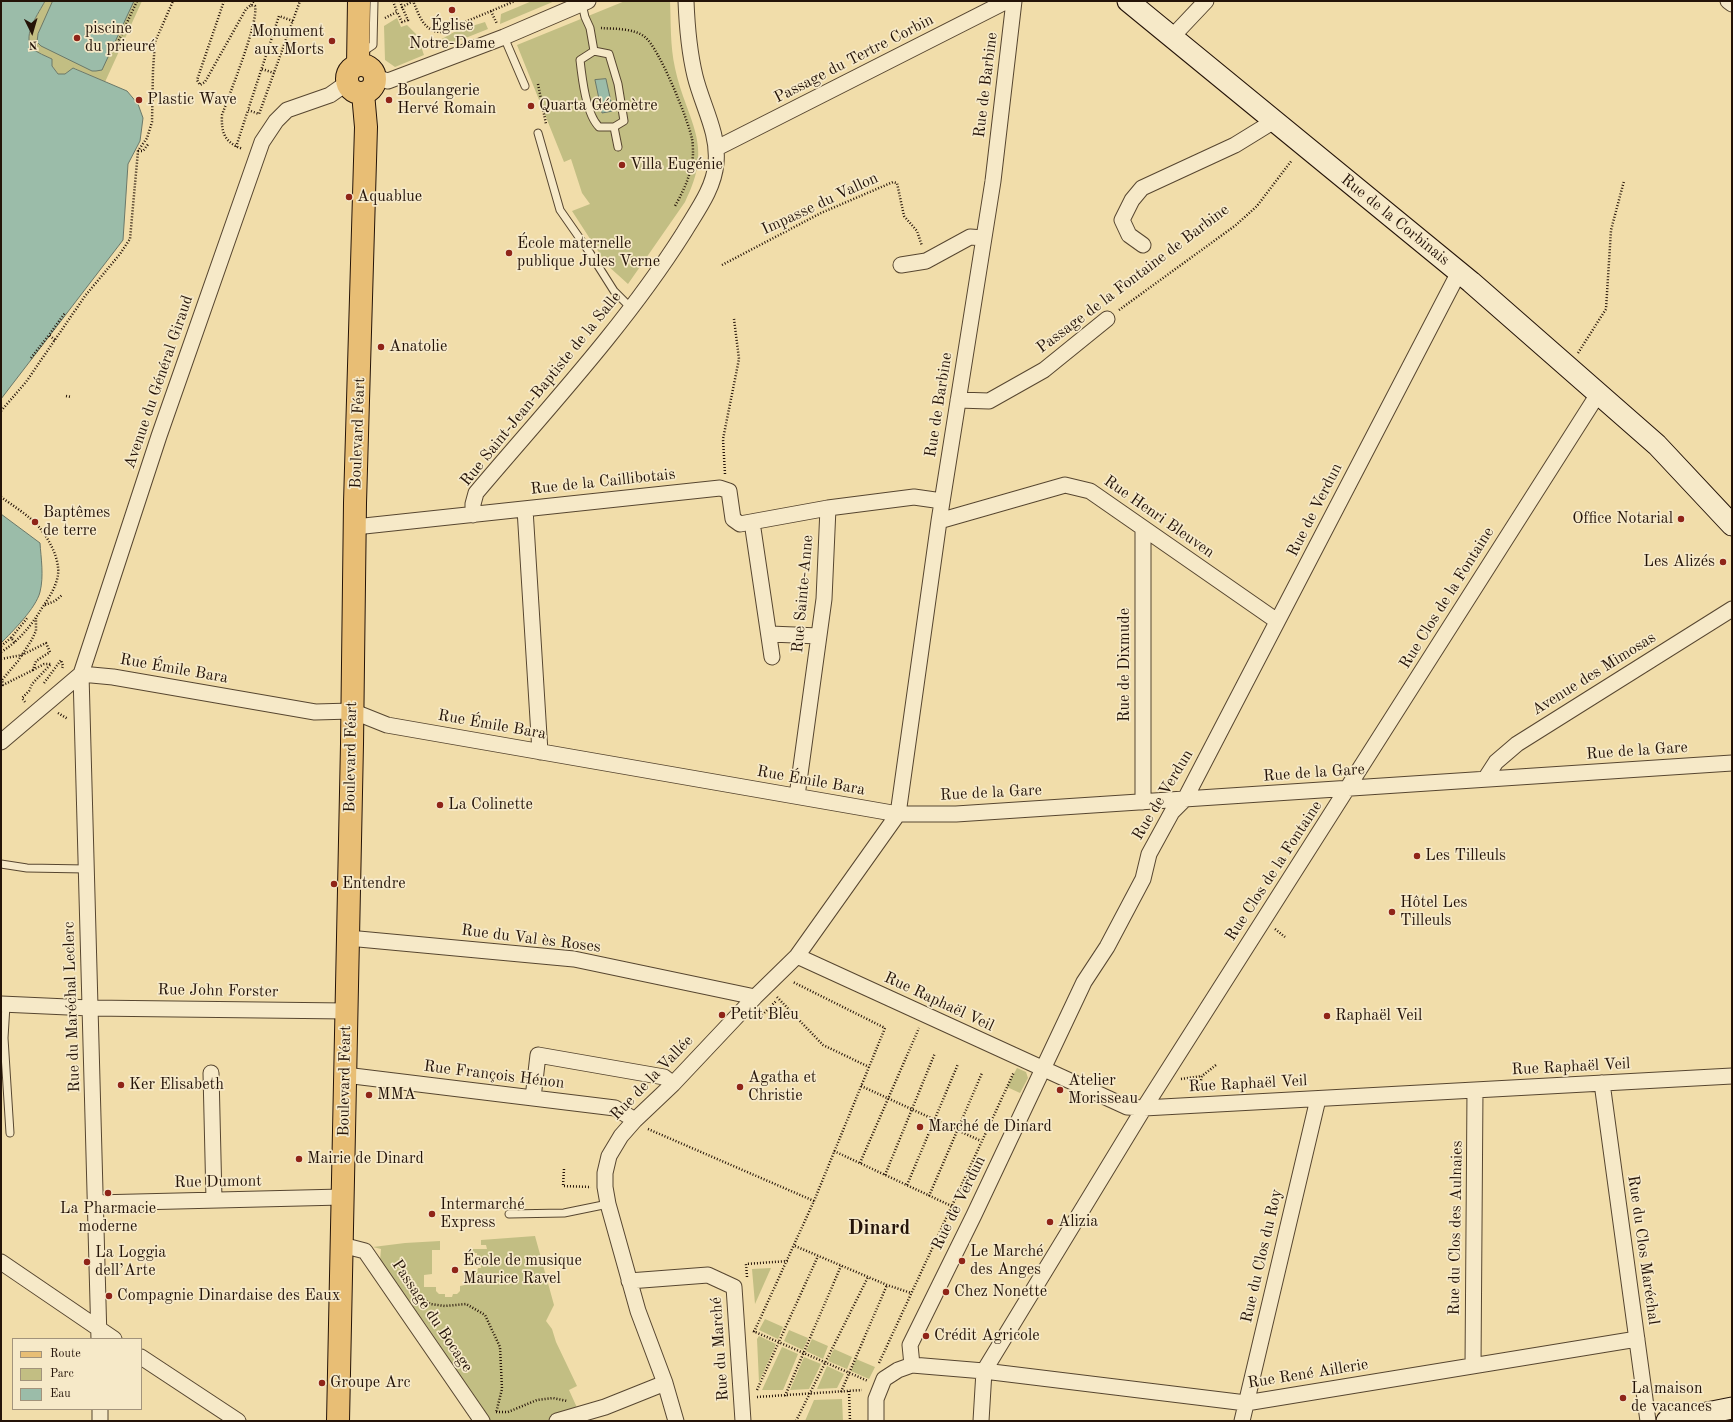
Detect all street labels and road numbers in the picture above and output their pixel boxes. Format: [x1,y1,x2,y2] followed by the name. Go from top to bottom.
[771,10,937,108] street label: Passage du Tertre Corbin
[970,31,1002,139] street label: Rue de Barbine
[759,169,881,239] street label: Impasse du Vallon
[1337,170,1453,270] street label: Rue de la Corbinais
[1033,200,1233,358] street label: Passage de la Fontaine de Barbine
[456,288,626,490] street label: Rue Saint-Jean-Baptiste de la Salle
[120,293,198,471] street label: Avenue du Général Giraud
[921,351,957,459] street label: Rue de Barbine
[346,377,370,489] street label: Boulevard Féart
[1283,460,1347,560] street label: Rue de Verdun
[530,465,676,499] street label: Rue de la Caillibotais
[1100,472,1218,562] street label: Rue Henri Bleuven
[1396,524,1498,672] street label: Rue Clos de la Fontaine
[788,534,818,654] street label: Rue Sainte-Anne
[1115,608,1135,722] street label: Rue de Dixmude
[1528,628,1660,720] street label: Avenue des Mimosas
[118,650,230,688] street label: Rue Émile Bara
[340,701,362,813] street label: Boulevard Féart
[436,706,548,744] street label: Rue Émile Bara
[1585,738,1689,764] street label: Rue de la Gare
[1128,746,1198,844] street label: Rue de Verdun
[1262,760,1366,786] street label: Rue de la Gare
[755,762,867,800] street label: Rue Émile Bara
[940,781,1042,805] street label: Rue de la Gare
[1222,797,1326,945] street label: Rue Clos de la Fontaine
[59,921,85,1093] street label: Rue du Maréchal Leclerc
[460,921,602,957] street label: Rue du Val ès Roses
[881,968,997,1036] street label: Rue Raphaël Veil
[157,980,279,1002] street label: Rue John Forster
[334,1025,356,1137] street label: Boulevard Féart
[607,1031,697,1125] street label: Rue de la Vallée
[1511,1054,1631,1080] street label: Rue Raphaël Veil
[423,1057,565,1093] street label: Rue François Hénon
[1188,1071,1308,1097] street label: Rue Raphaël Veil
[1445,1140,1467,1316] street label: Rue du Clos des Aulnaies
[928,1153,990,1253] street label: Rue de Verdun
[174,1172,262,1192] street label: Rue Dumont
[1623,1174,1663,1326] street label: Rue du Clos Maréchal
[1237,1187,1287,1325] street label: Rue du Clos du Roy
[387,1256,477,1376] street label: Passage du Bocage
[707,1296,733,1402] street label: Rue du Marché
[1246,1355,1370,1393] street label: Rue René Aillerie

